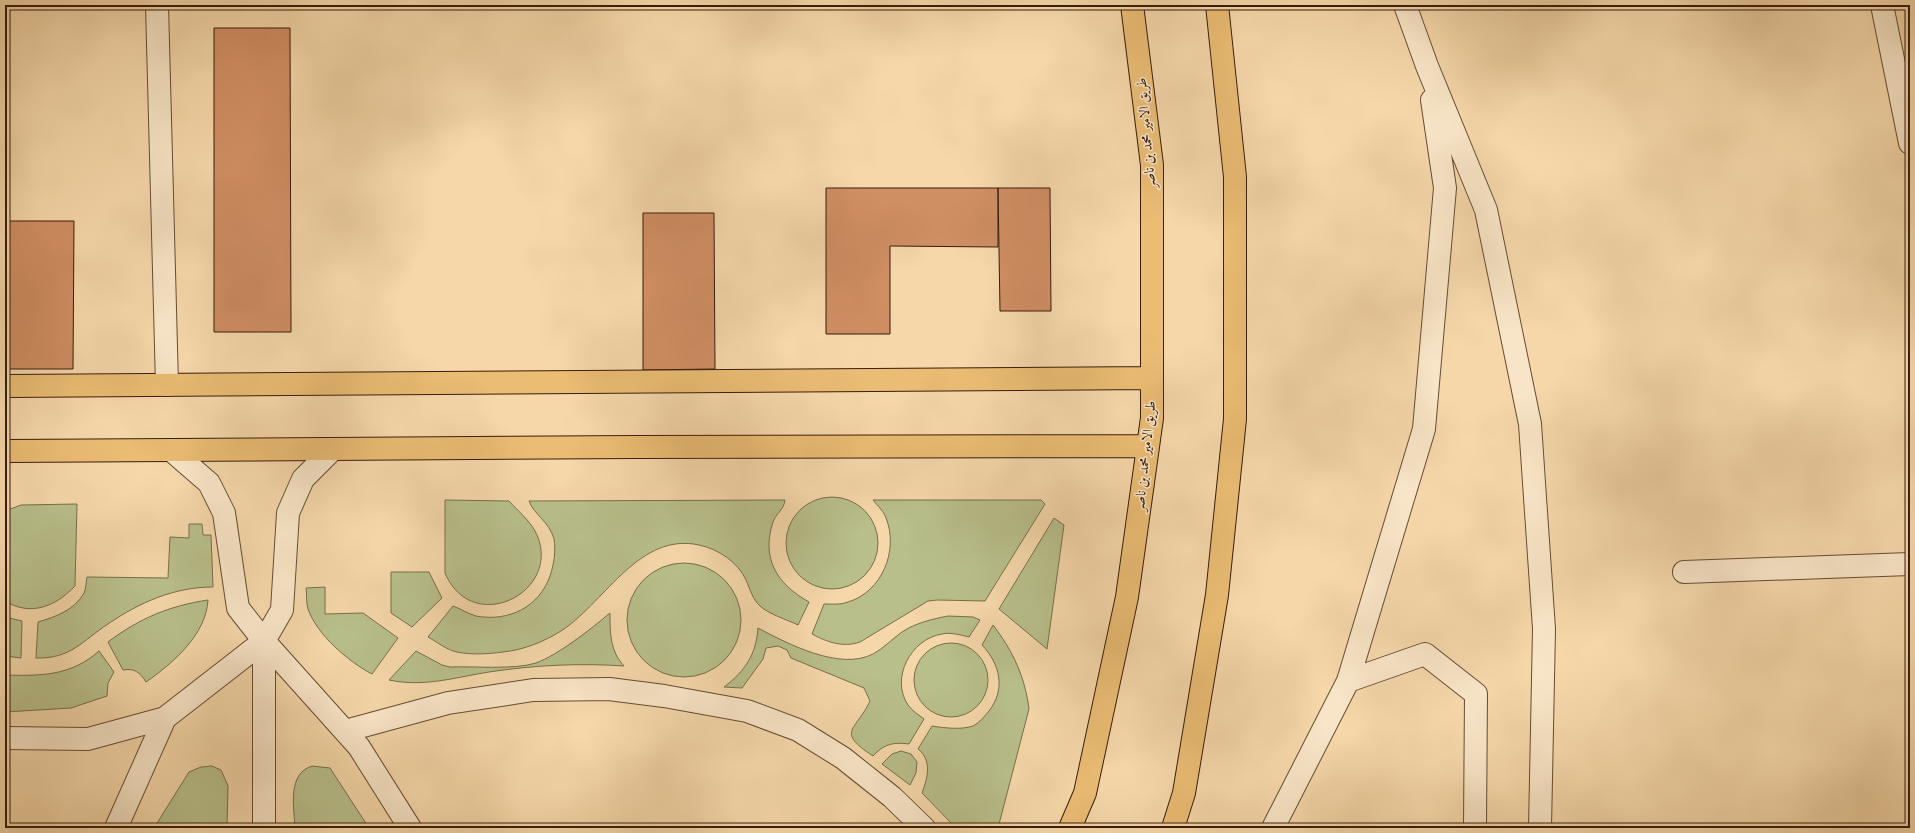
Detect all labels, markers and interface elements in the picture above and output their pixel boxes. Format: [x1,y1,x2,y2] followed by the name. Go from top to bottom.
[1133,77,1160,191] street label: طريق الامير محمد بن ناصر
[1131,400,1160,514] street label: طريق الامير محمد بن ناصر

